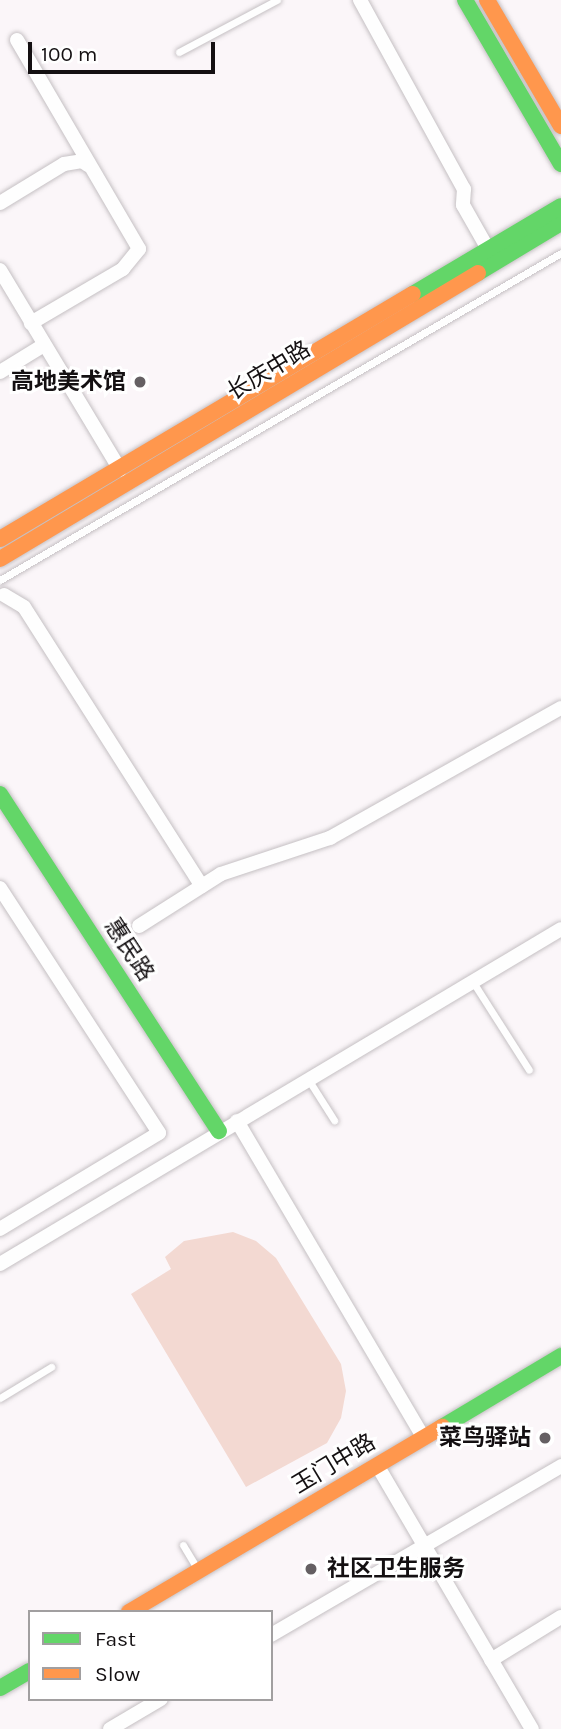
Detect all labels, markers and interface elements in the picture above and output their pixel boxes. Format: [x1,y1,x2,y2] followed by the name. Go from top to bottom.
[32,28,219,72] scale bar
[41,42,98,66] text: 100 m
[222,335,316,407] street label: 长庆中路
[11,368,126,396] place label: 高地美术馆
[132,374,148,390] marker: 高地美术馆
[99,914,159,986] street label: 惠民路
[439,1424,531,1452] place label: 菜鸟驿站
[287,1428,381,1500] street label: 玉门中路
[537,1430,553,1446] marker: 菜鸟驿站
[327,1555,465,1583] place label: 社区卫生服务
[301,1559,321,1579] marker: 社区卫生服务
[28,1610,273,1701] legend
[95,1627,136,1651] text: Fast
[95,1662,140,1686] text: Slow

